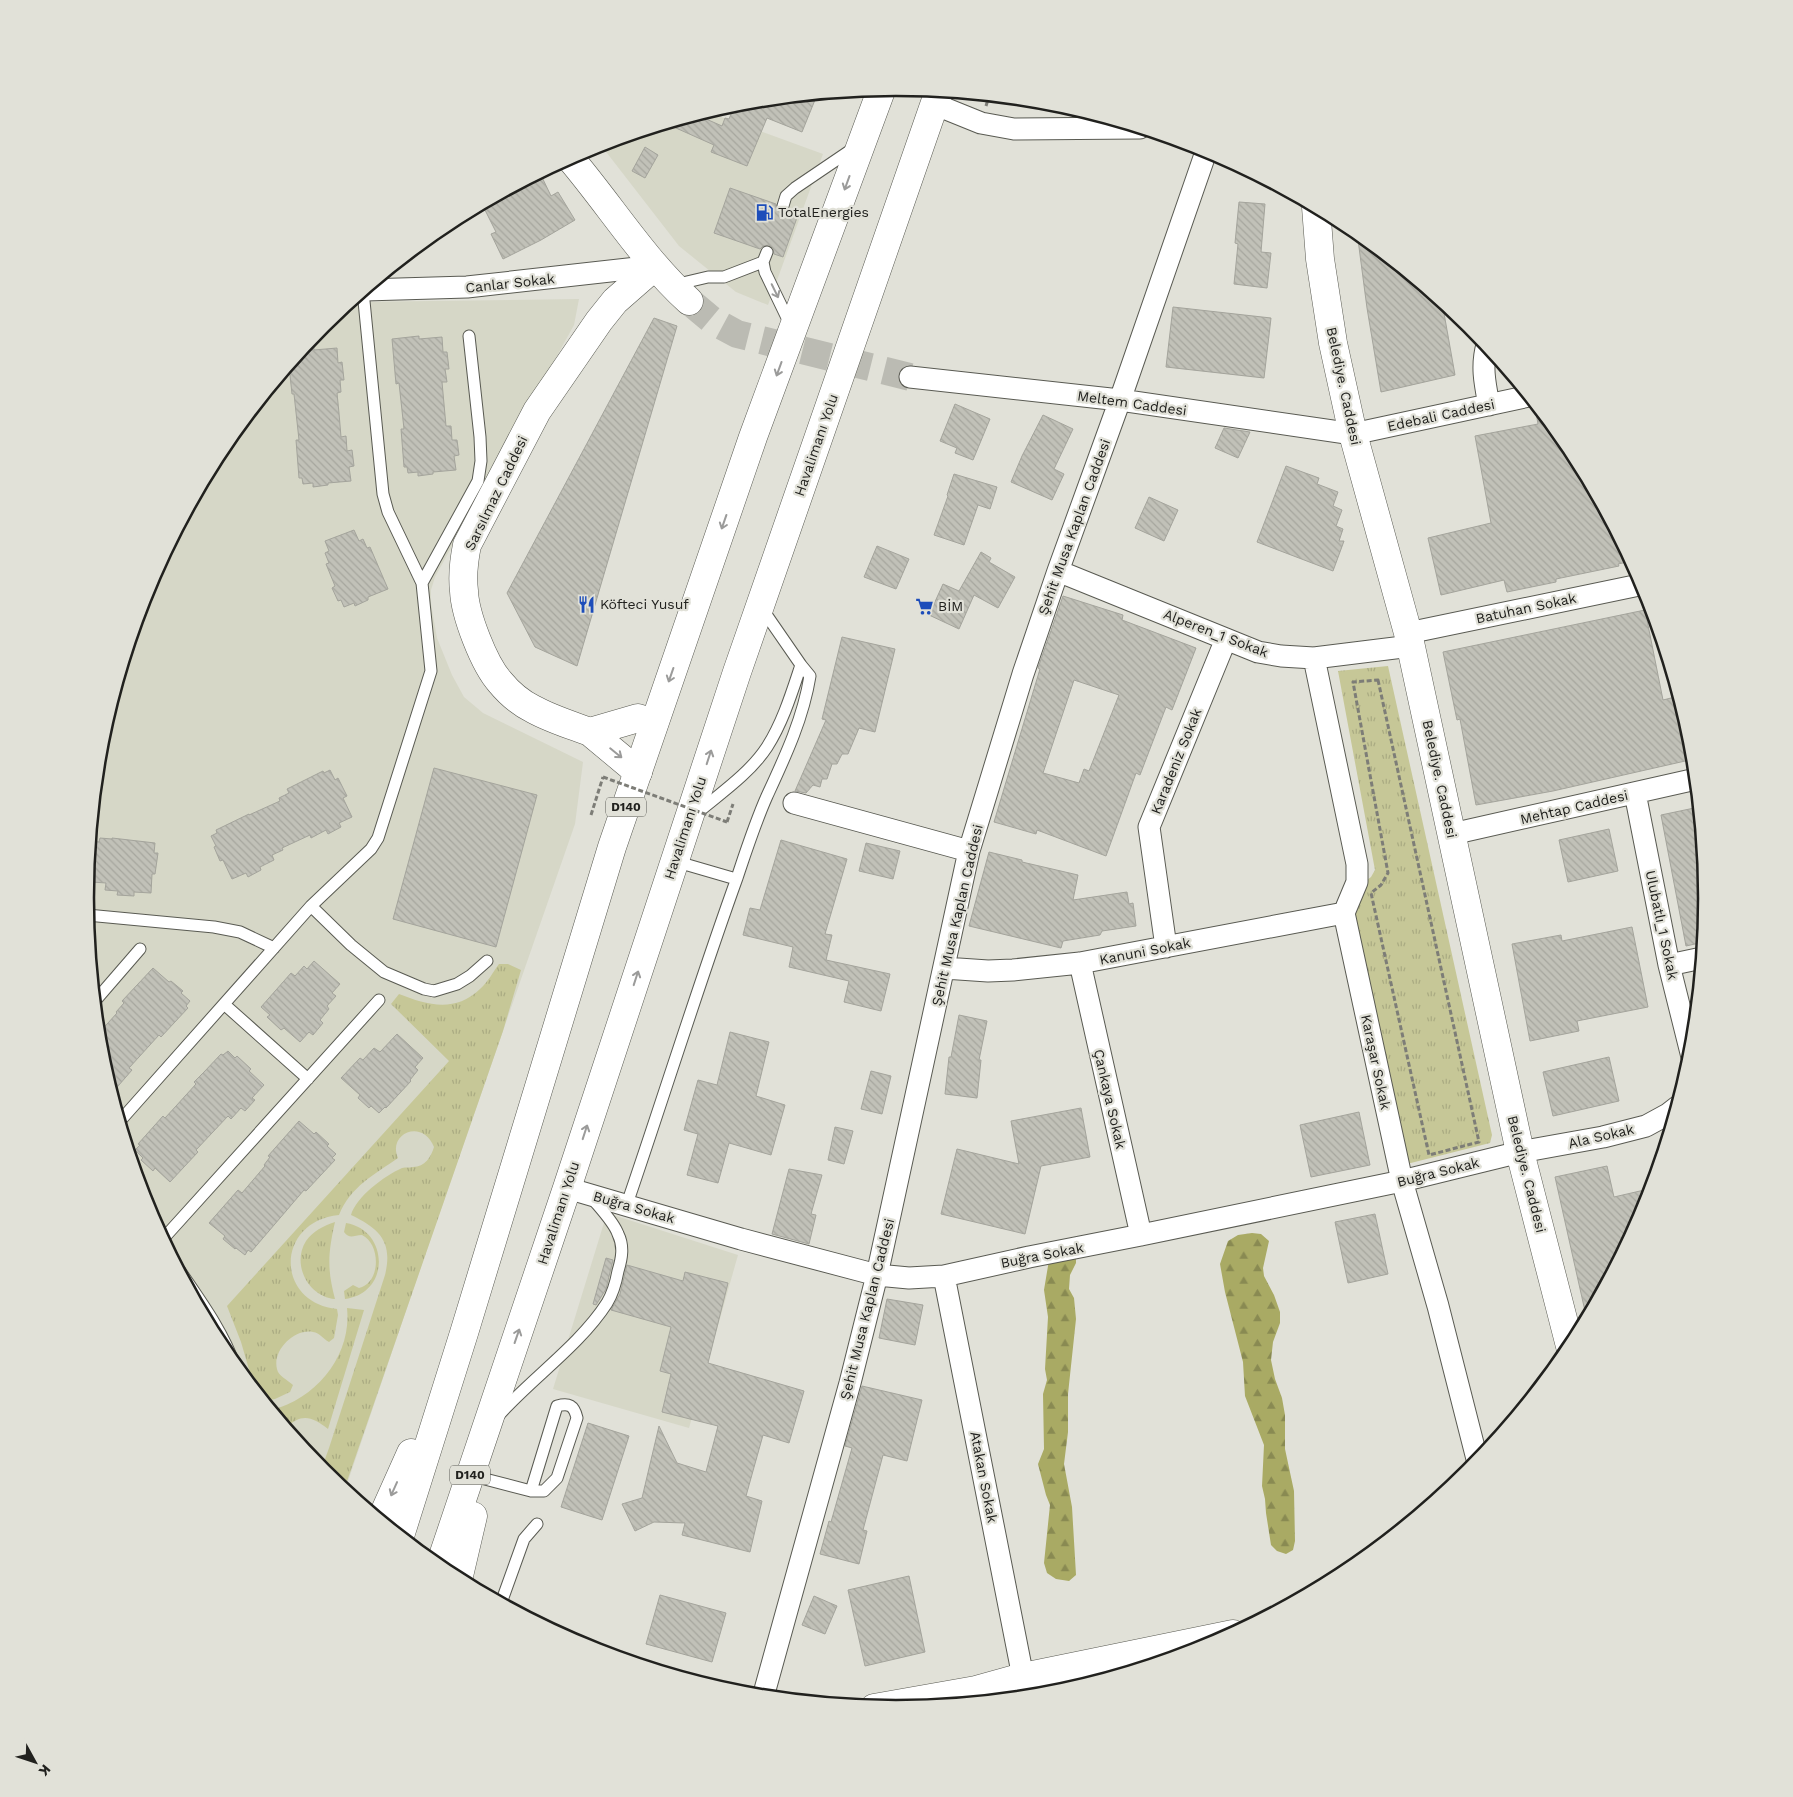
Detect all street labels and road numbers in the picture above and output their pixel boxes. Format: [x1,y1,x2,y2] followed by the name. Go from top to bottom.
[465,270,555,296] street label: Canlar Sokak
[1324,326,1364,446] street label: Belediye. Caddesi
[1076,387,1188,419] street label: Meltem Caddesi
[791,392,841,498] street label: Havalimanı Yolu
[1386,396,1496,434] street label: Edebali Caddesi
[461,433,531,553] street label: Sarsılmaz Caddesi
[1035,437,1113,617] street label: Şehit Musa Kaplan Caddesi
[1474,590,1578,626] street label: Batuhan Sokak
[1161,606,1271,660] street label: Alperen_1 Sokak
[1147,706,1205,816] street label: Karadeniz Sokak
[1420,719,1460,839] street label: Belediye. Caddesi
[661,775,709,881] street label: Havalimanı Yolu
[1519,787,1629,827] street label: Mehtap Caddesi
[606,798,646,816] road number: D140
[928,823,986,1007] street label: Şehit Musa Kaplan Caddesi
[1643,869,1681,981] street label: Ulubatlı_1 Sokak
[1098,934,1192,968] street label: Kanuni Sokak
[1358,1013,1394,1111] street label: Karaşar Sokak
[1091,1048,1129,1151] street label: Çankaya Sokak
[1505,1114,1549,1234] street label: Belediye. Caddesi
[1567,1121,1635,1151] street label: Ala Sokak
[1395,1154,1481,1190] street label: Buğra Sokak
[534,1160,582,1266] street label: Havalimanı Yolu
[591,1188,677,1226] street label: Buğra Sokak
[837,1217,897,1401] street label: Şehit Musa Kaplan Caddesi
[999,1239,1085,1271] street label: Buğra Sokak
[967,1430,1001,1524] street label: Atakan Sokak
[450,1466,490,1484] road number: D140

